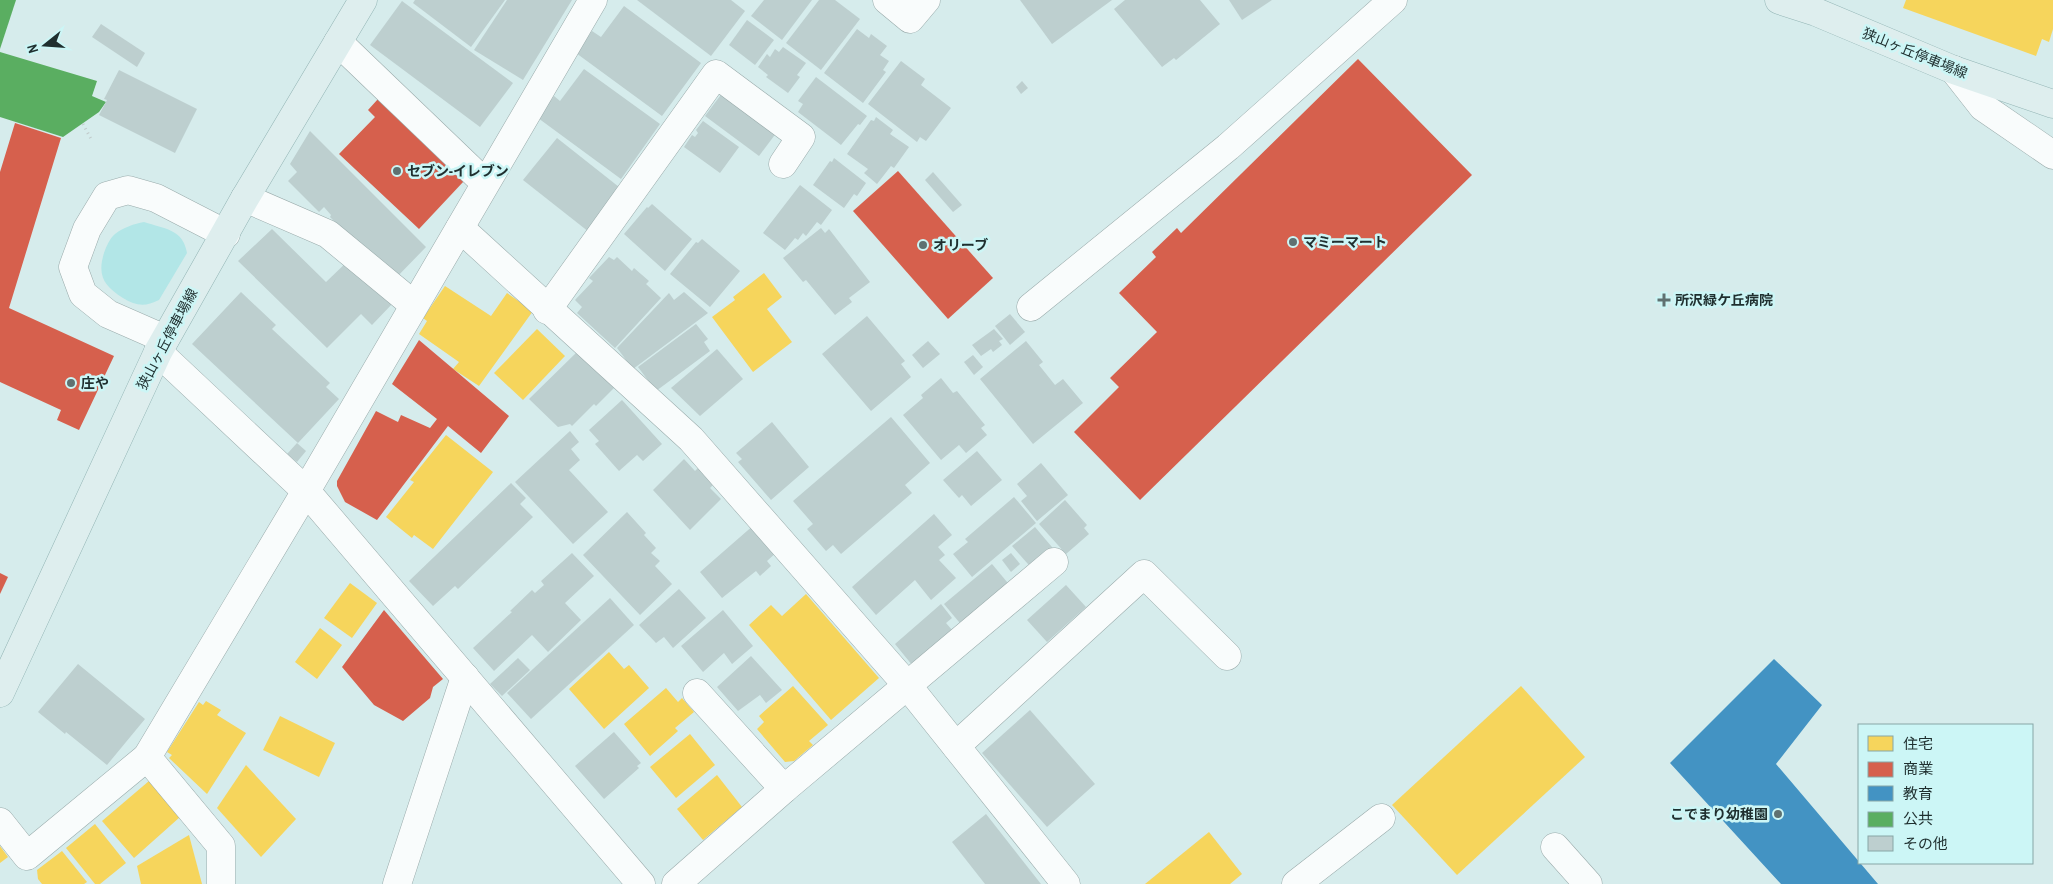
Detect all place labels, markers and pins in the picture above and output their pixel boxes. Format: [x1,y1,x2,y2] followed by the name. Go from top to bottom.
[407,162,509,180] place label: セブン-イレブン
[391,165,403,177] marker: セブン-イレブン
[1303,233,1387,251] place label: マミーマート
[933,236,988,254] place label: オリーブ
[1287,236,1299,248] marker: マミーマート
[917,239,929,251] marker: オリーブ
[1675,291,1773,309] place label: 所沢緑ケ丘病院
[1657,293,1671,307] marker: 所沢緑ケ丘病院
[81,374,109,392] place label: 庄や
[65,377,77,389] marker: 庄や
[1670,805,1768,823] place label: こでまり幼稚園
[1772,808,1784,820] marker: こでまり幼稚園

